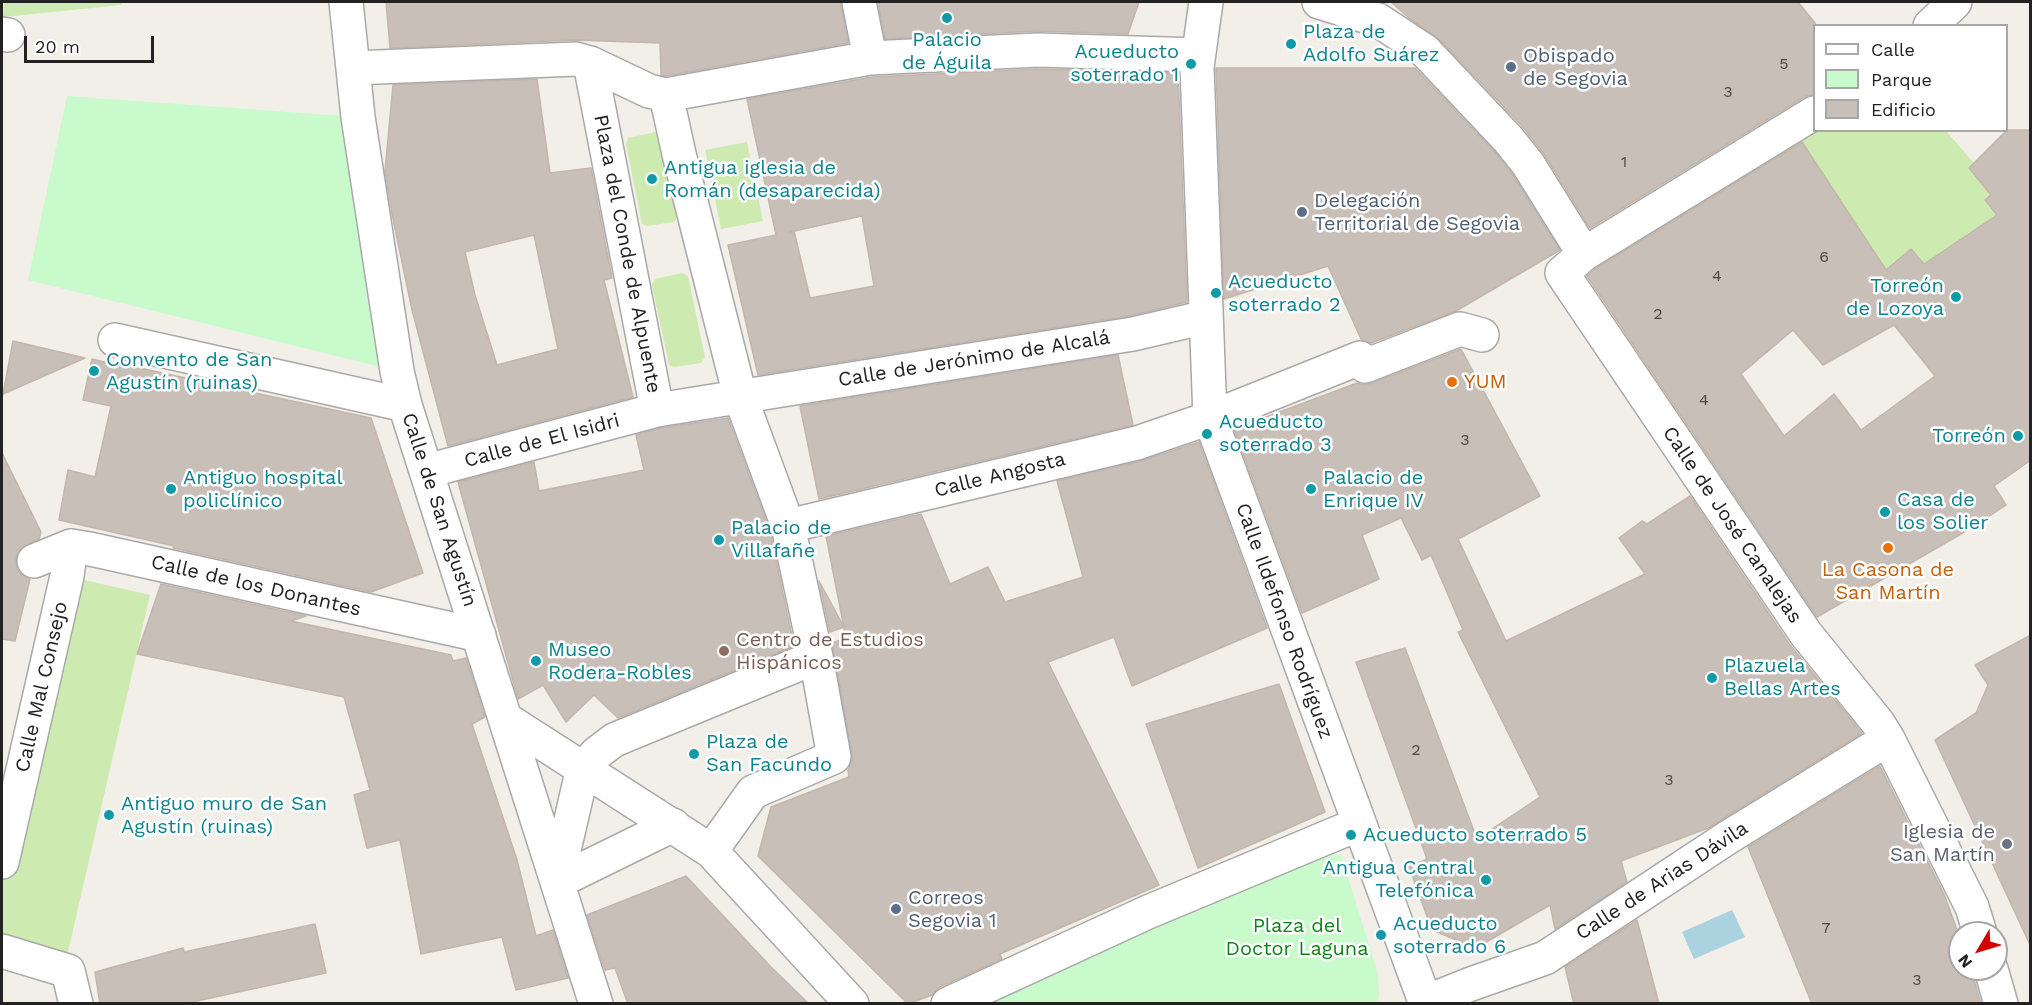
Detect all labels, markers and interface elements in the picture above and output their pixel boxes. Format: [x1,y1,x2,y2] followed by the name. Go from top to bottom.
[940,11,954,25] marker: Palacio de Águila
[1303,20,1440,67] place label: Plaza de Adolfo Suárez
[27,24,158,62] scale bar
[1813,24,2008,132] legend
[902,28,992,75] place label: Palacio de Águila
[35,36,80,57] text: 20 m
[1284,37,1298,51] marker: Plaza de Adolfo Suárez
[1871,39,1915,60] text: Calle
[1070,40,1179,87] place label: Acueducto soterrado 1
[1523,44,1628,91] place label: Obispado de Segovia
[1779,54,1789,74] house number: 5
[1184,57,1198,71] marker: Acueducto soterrado 1
[1504,60,1518,74] marker: Obispado de Segovia
[1871,69,1932,90] text: Parque
[1723,82,1733,102] house number: 3
[1871,99,1936,120] text: Edificio
[588,113,666,395] street label: Plaza del Conde de Alpuente
[1621,152,1627,172] house number: 1
[664,156,881,203] place label: Antigua iglesia de Román (desaparecida)
[645,172,659,186] marker: Antigua iglesia de Román (desaparecida)
[1314,189,1520,236] place label: Delegación Territorial de Segovia
[1295,205,1309,219] marker: Delegación Territorial de Segovia
[1819,247,1829,267] house number: 6
[1712,266,1722,286] house number: 4
[1228,270,1341,317] place label: Acueducto soterrado 2
[1846,274,1944,321] place label: Torreón de Lozoya
[1209,286,1223,300] marker: Acueducto soterrado 2
[1949,290,1963,304] marker: Torreón de Lozoya
[1653,304,1663,324] house number: 2
[836,326,1112,392] street label: Calle de Jerónimo de Alcalá
[106,348,272,395] place label: Convento de San Agustín (ruinas)
[87,364,101,378] marker: Convento de San Agustín (ruinas)
[1464,370,1507,394] place label: YUM
[1445,375,1459,389] marker: YUM
[1699,390,1709,410] house number: 4
[462,409,622,473] street label: Calle de El Isidri
[396,410,482,610] street label: Calle de San Agustín
[1219,410,1332,457] place label: Acueducto soterrado 3
[1657,422,1807,628] street label: Calle de José Canalejas
[1932,424,2006,448] place label: Torreón
[1200,427,1214,441] marker: Acueducto soterrado 3
[2011,429,2025,443] marker: Torreón
[1460,430,1470,450] house number: 3
[932,447,1068,503] street label: Calle Angosta
[183,466,343,513] place label: Antiguo hospital policlínico
[1323,466,1424,513] place label: Palacio de Enrique IV
[164,482,178,496] marker: Antiguo hospital policlínico
[1304,482,1318,496] marker: Palacio de Enrique IV
[1897,488,1988,535] place label: Casa de los Solier
[1230,500,1338,742] street label: Calle Ildefonso Rodríguez
[1878,505,1892,519] marker: Casa de los Solier
[731,516,831,563] place label: Palacio de Villafañe
[712,533,726,547] marker: Palacio de Villafañe
[1881,541,1895,555] marker: La Casona de San Martín
[149,550,363,622] street label: Calle de los Donantes
[1822,558,1954,605] place label: La Casona de San Martín
[11,599,73,775] street label: Calle Mal Consejo
[736,628,924,675] place label: Centro de Estudios Hispánicos
[548,638,692,685] place label: Museo Rodera-Robles
[717,644,731,658] marker: Centro de Estudios Hispánicos
[529,654,543,668] marker: Museo Rodera-Robles
[1724,654,1841,701] place label: Plazuela Bellas Artes
[1705,671,1719,685] marker: Plazuela Bellas Artes
[706,730,832,777] place label: Plaza de San Facundo
[1411,740,1421,760] house number: 2
[687,747,701,761] marker: Plaza de San Facundo
[1664,770,1674,790] house number: 3
[121,792,327,839] place label: Antiguo muro de San Agustín (ruinas)
[102,808,116,822] marker: Antiguo muro de San Agustín (ruinas)
[1571,816,1753,946] street label: Calle de Arias Dávila
[1890,820,1995,867] place label: Iglesia de San Martín
[1363,823,1587,847] place label: Acueducto soterrado 5
[1344,828,1358,842] marker: Acueducto soterrado 5
[2000,837,2014,851] marker: Iglesia de San Martín
[1323,856,1474,903] place label: Antigua Central Telefónica
[1479,873,1493,887] marker: Antigua Central Telefónica
[908,886,997,933] place label: Correos Segovia 1
[889,902,903,916] marker: Correos Segovia 1
[1393,912,1506,959] place label: Acueducto soterrado 6
[1226,914,1368,961] park label: Plaza del Doctor Laguna
[1822,918,1830,938] house number: 7
[1948,921,2008,981] north arrow
[1374,928,1388,942] marker: Acueducto soterrado 6
[1954,951,1976,972] text: N
[1912,970,1922,990] house number: 3

